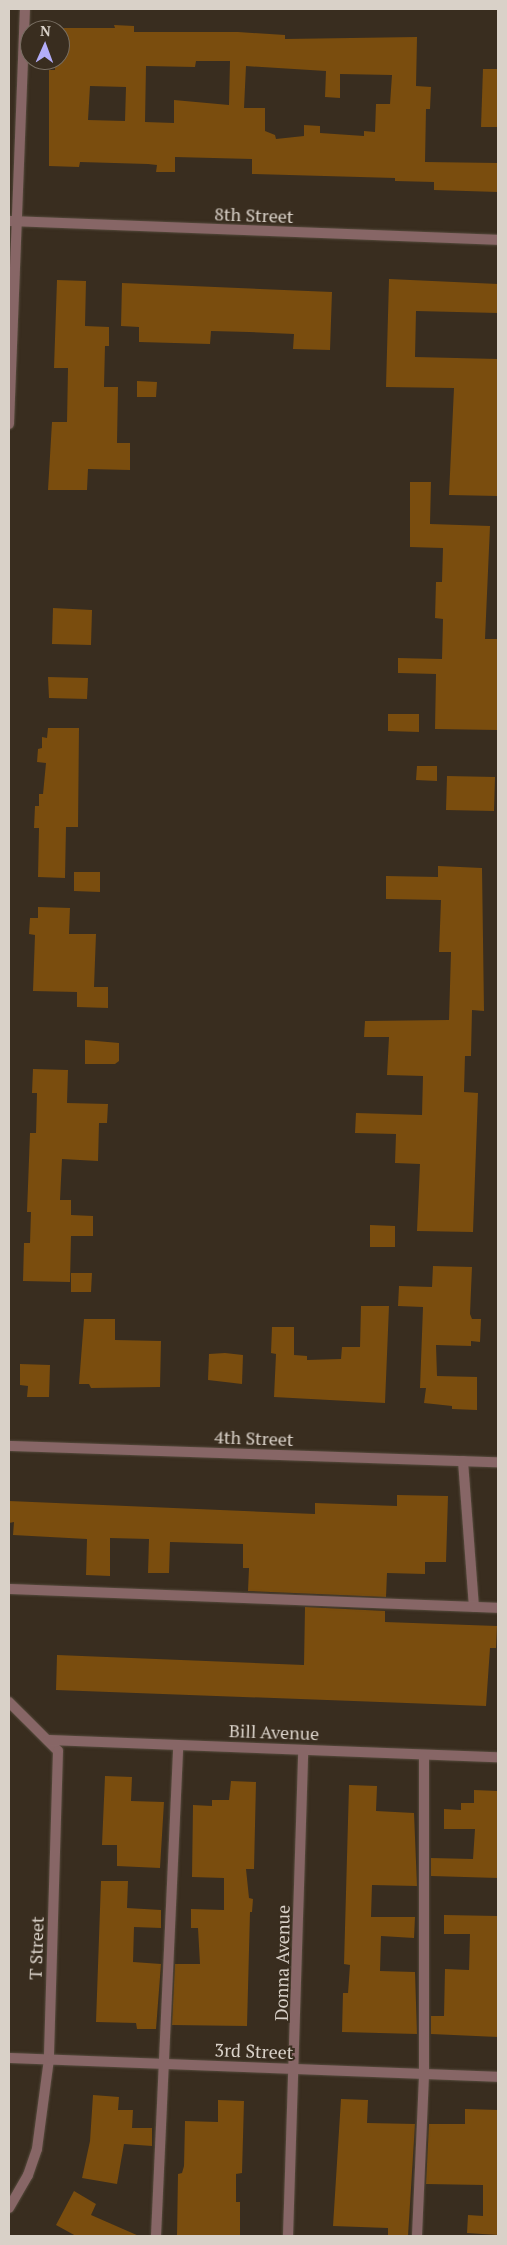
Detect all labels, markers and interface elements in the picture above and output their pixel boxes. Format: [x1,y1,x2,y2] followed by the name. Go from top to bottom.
[20,20,70,70] north arrow
[40,21,51,40] text: N
[214,203,294,227] street label: 8th Street
[214,1426,294,1450] street label: 4th Street
[228,1720,320,1744] street label: Bill Avenue
[270,1905,294,2021] street label: Donna Avenue
[24,1916,48,1980] street label: T Street
[214,2039,294,2063] street label: 3rd Street

